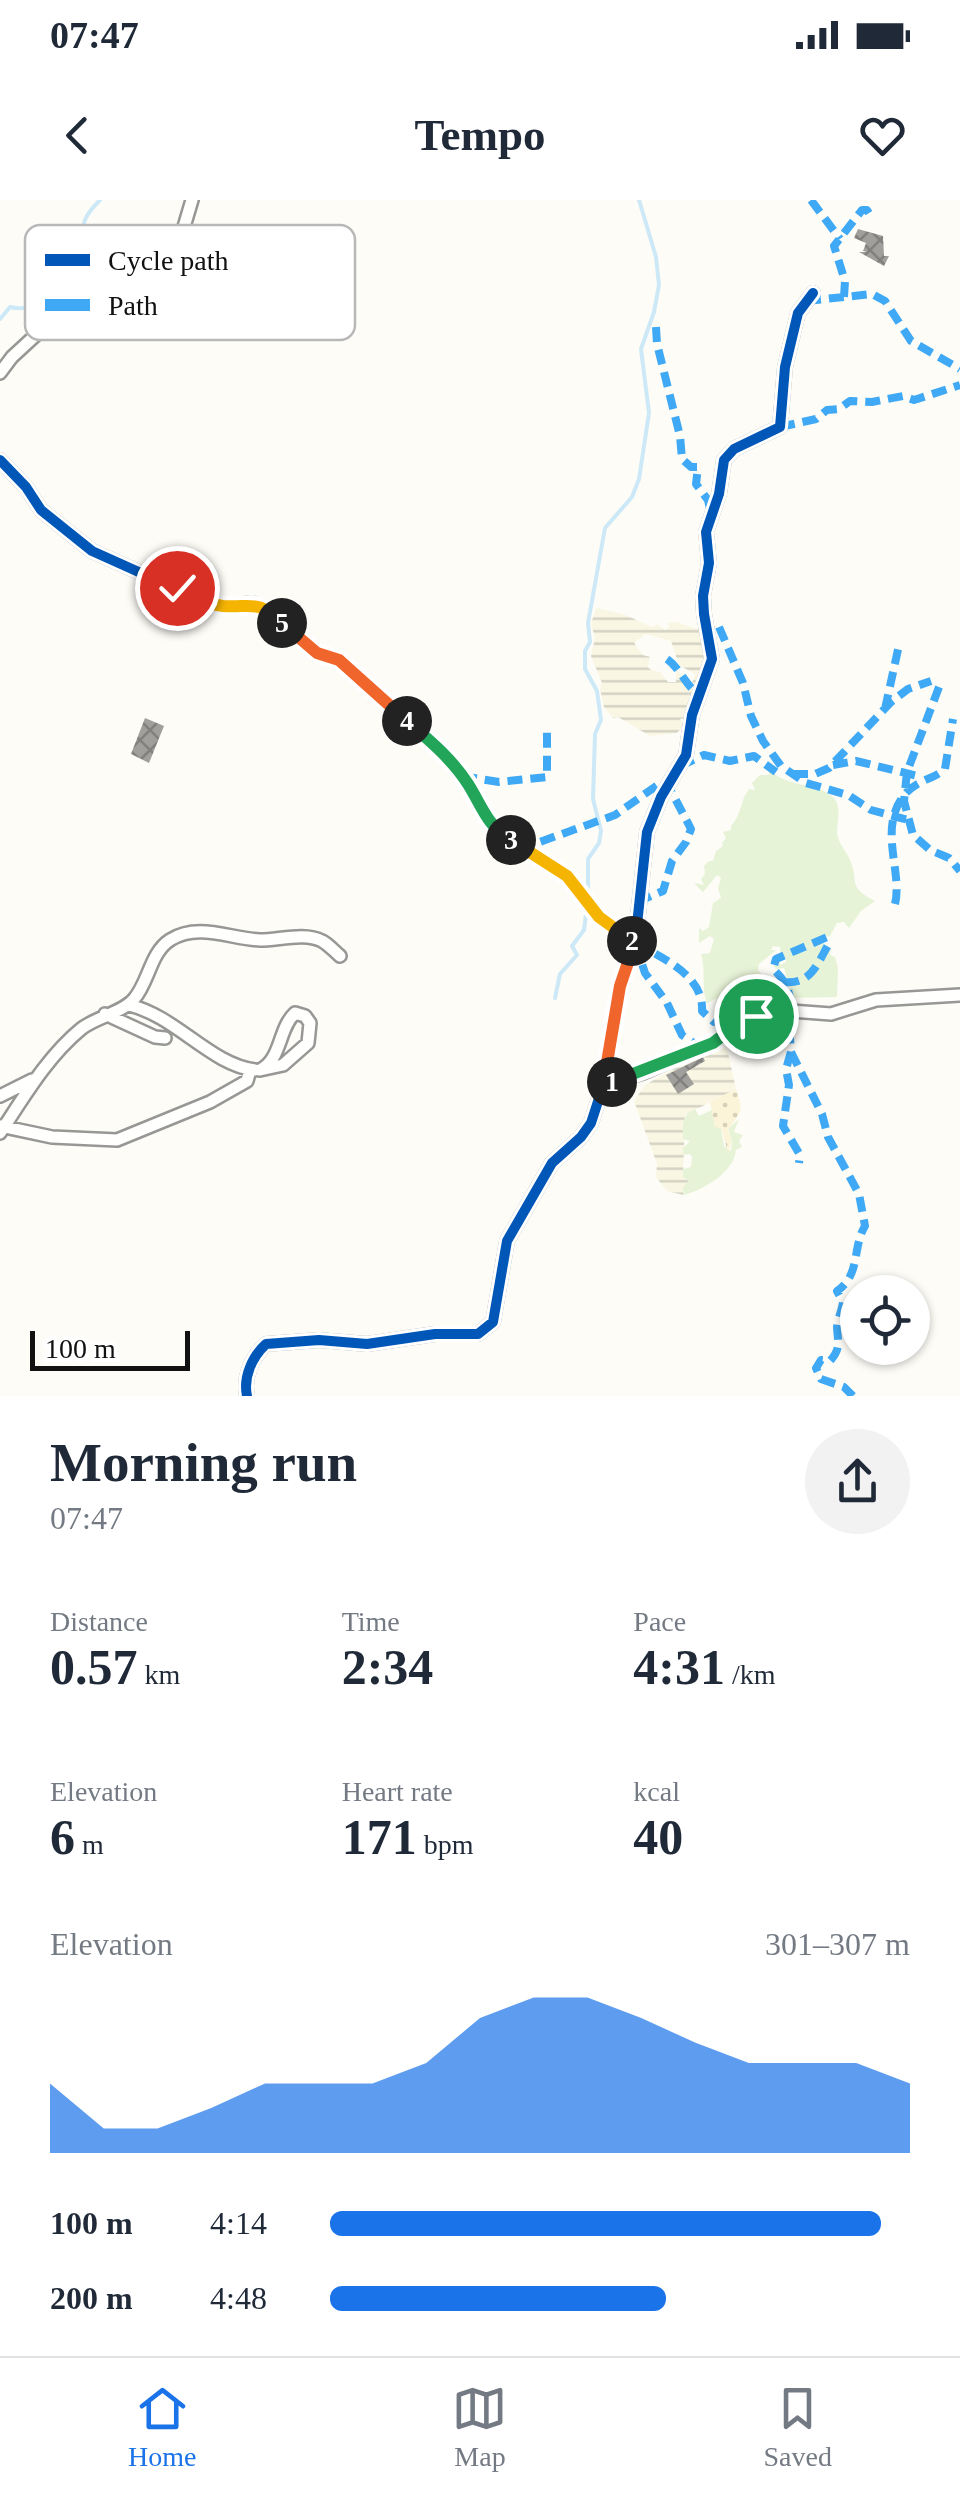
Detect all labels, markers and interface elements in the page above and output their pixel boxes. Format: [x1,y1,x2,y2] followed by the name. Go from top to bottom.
[50,14,139,56] text: 07:47
[50,108,105,163] icon: back
[855,108,910,163] icon: heart
[415,110,545,160] text: Tempo
[25,225,355,340] legend
[108,245,229,276] text: Cycle path
[108,290,158,321] text: Path
[135,546,220,631] pin
[150,561,205,616] icon: check
[257,598,307,648] pin: 5
[275,607,289,638] text: 5
[382,696,432,746] pin: 4
[400,705,414,736] text: 4
[486,815,536,865] pin: 3
[504,824,518,855] text: 3
[607,916,657,966] pin: 2
[625,925,639,956] text: 2
[714,974,799,1059] pin
[729,989,784,1044] icon: arrive
[587,1057,637,1107] pin: 1
[605,1066,619,1097] text: 1
[840,1275,930,1365] map controls
[840,1275,930,1365] button: locate
[30,1326,190,1370] scale bar
[45,1333,116,1364] text: 100 m
[805,1429,910,1534] button: share
[50,1432,357,1493] text: Morning run
[50,1500,123,1536] text: 07:47
[50,1606,148,1637] text: Distance
[342,1606,400,1637] text: Time
[633,1606,686,1637] text: Pace
[50,1639,138,1695] text: 0.57
[342,1639,433,1695] text: 2:34
[633,1639,725,1695] text: 4:31
[138,1659,180,1690] text: km
[725,1659,776,1690] text: /km
[50,1776,157,1807] text: Elevation
[342,1776,453,1807] text: Heart rate
[633,1776,680,1807] text: kcal
[50,1809,75,1865] text: 6
[342,1809,417,1865] text: 171
[633,1809,683,1865] text: 40
[75,1829,104,1860] text: m
[417,1829,473,1860] text: bpm
[50,1926,173,1962] text: Elevation
[765,1926,910,1962] text: 301–307 m
[50,2205,133,2241] text: 100 m
[210,2205,267,2241] text: 4:14
[50,2280,133,2316] text: 200 m
[210,2280,267,2316] text: 4:48
[128,2381,196,2473] tab: Home
[452,2381,507,2473] tab: Map
[764,2381,832,2473] tab: Saved

